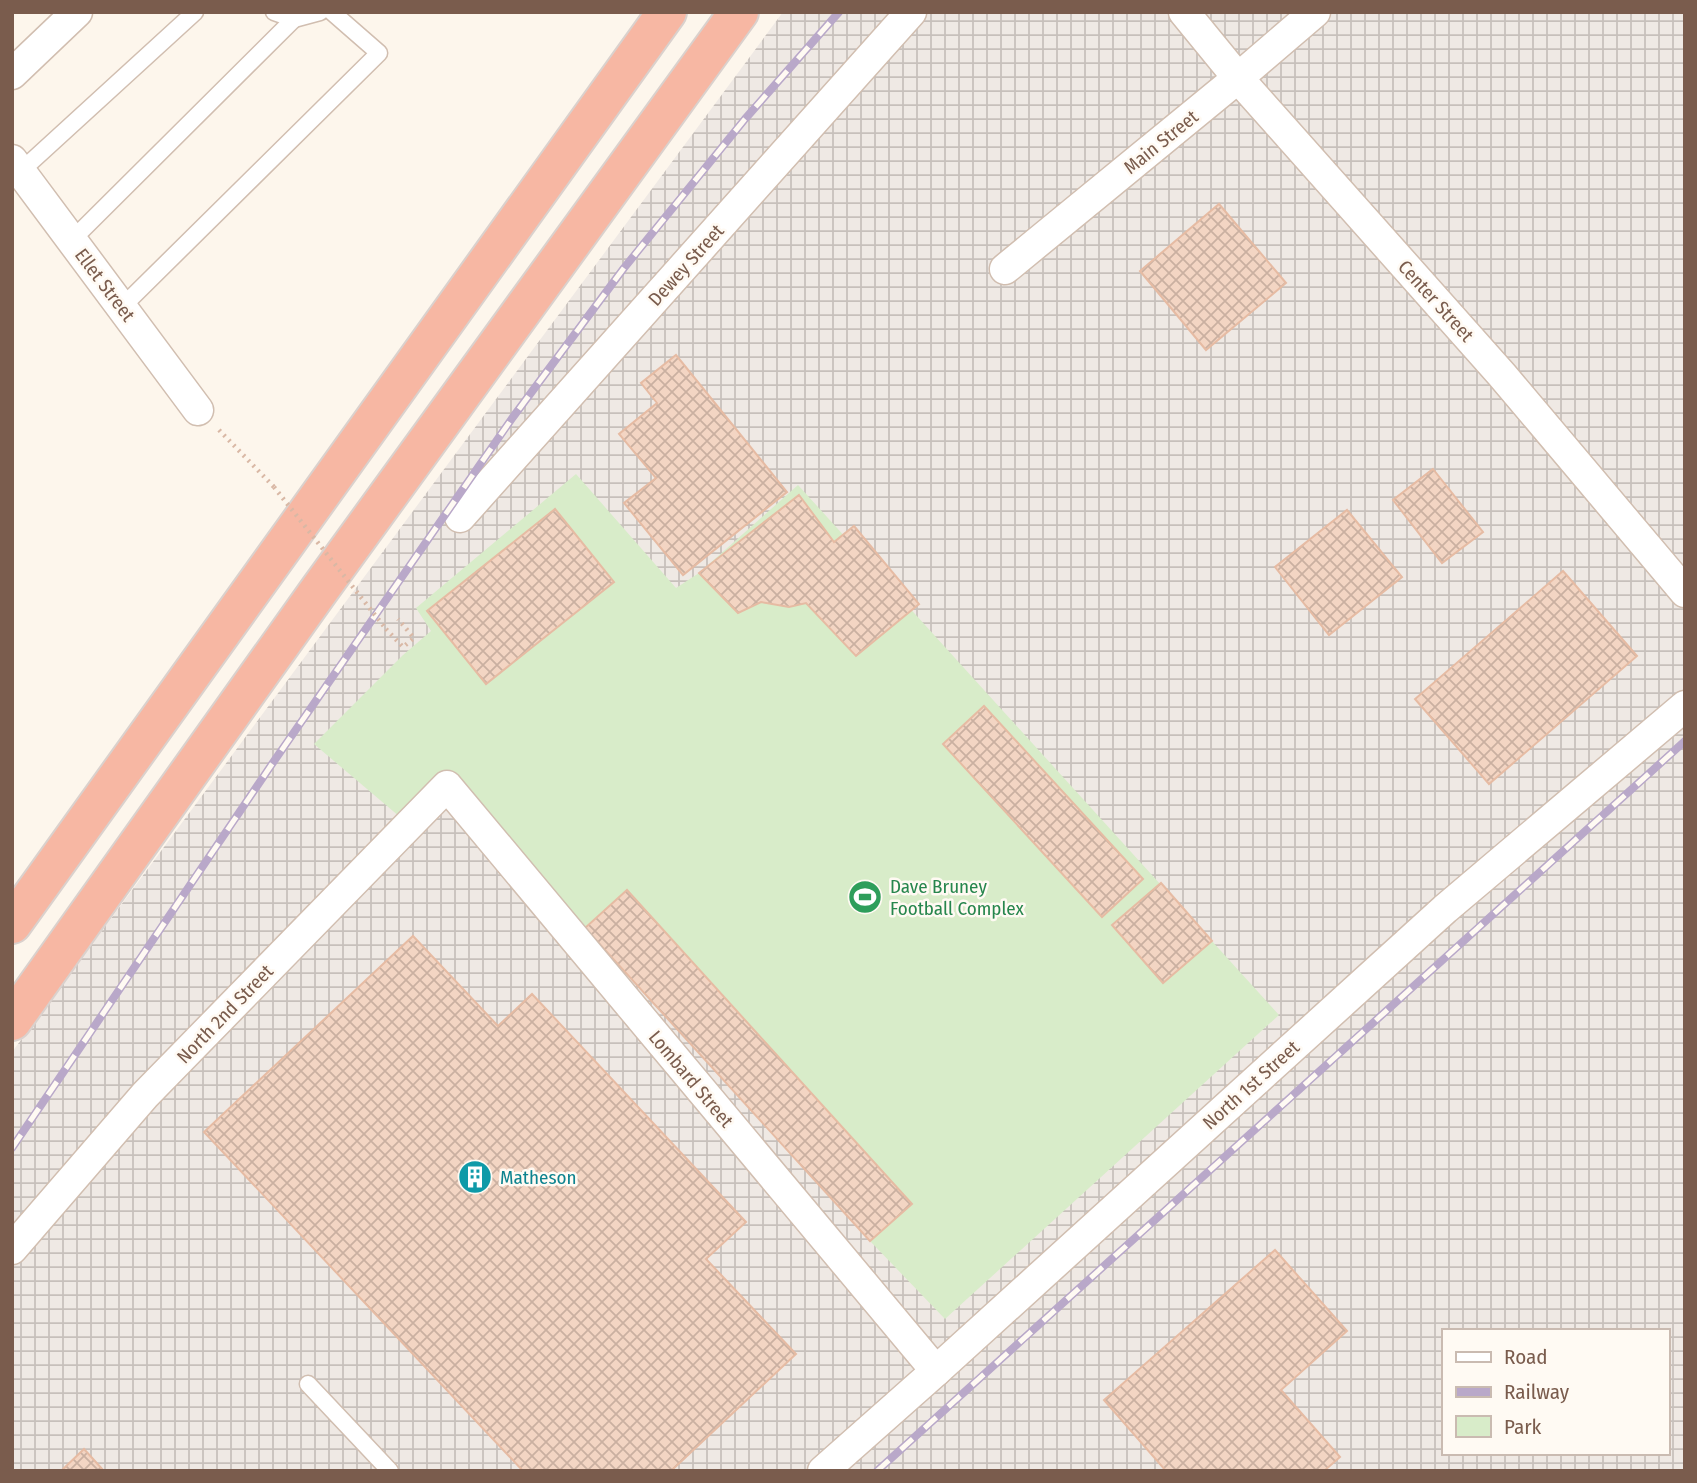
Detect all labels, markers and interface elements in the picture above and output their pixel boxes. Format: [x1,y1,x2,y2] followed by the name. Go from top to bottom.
[1119,105,1203,179] street label: Main Street
[643,219,729,311] street label: Dewey Street
[70,244,140,327] street label: Ellet Street
[1393,255,1479,347] street label: Center Street
[890,875,1025,920] place label: Dave Bruney Football Complex
[846,878,884,916] sports icon: Dave Bruney Football Complex
[172,959,278,1068] street label: North 2nd Street
[644,1026,739,1133] street label: Lombard Street
[1198,1035,1305,1134] street label: North 1st Street
[456,1158,494,1196] building icon: Matheson
[500,1166,577,1189] place label: Matheson
[1442,1329,1669,1455] legend
[1504,1344,1548,1370] text: Road
[1504,1379,1570,1405] text: Railway
[1504,1414,1542,1440] text: Park

